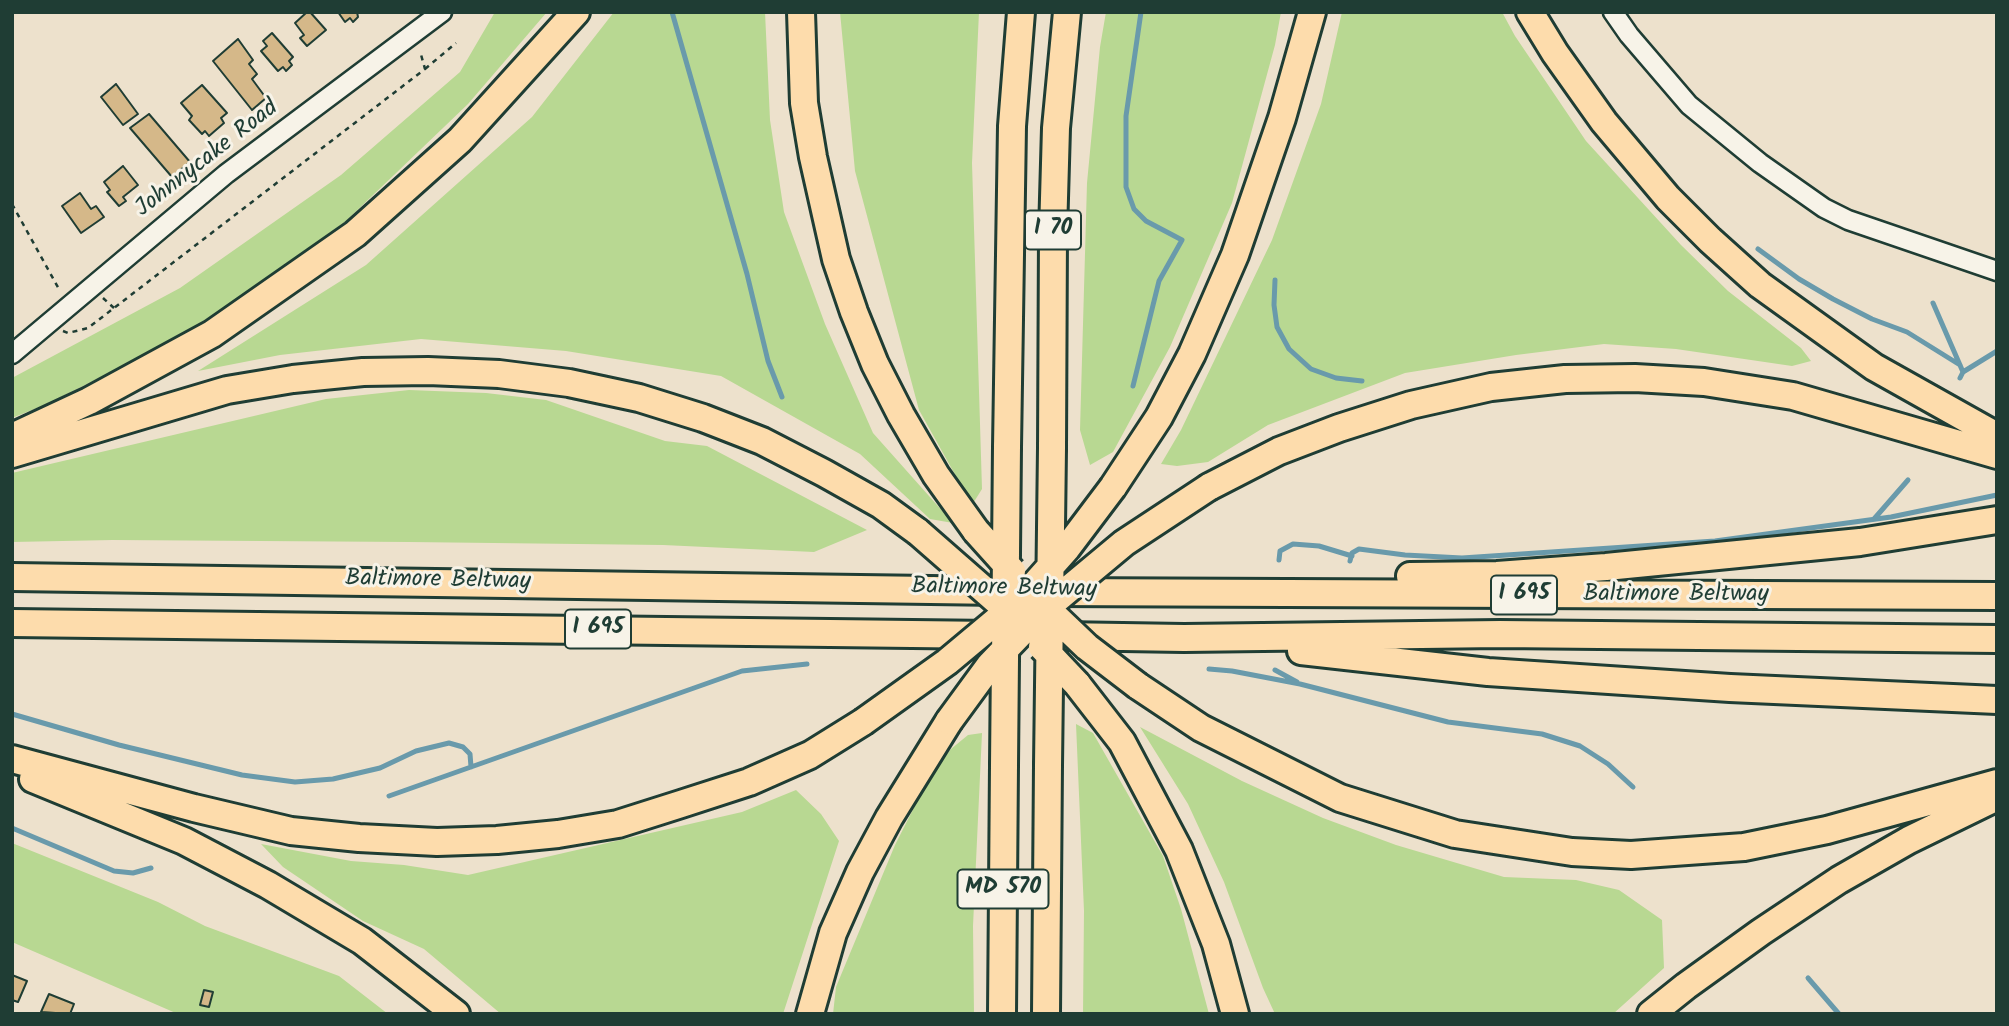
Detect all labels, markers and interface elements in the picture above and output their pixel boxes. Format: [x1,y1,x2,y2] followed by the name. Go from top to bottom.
[131,95,285,225] street label: Johnnycake Road
[1025,210,1081,249] road number: I 70
[345,566,531,598] street label: Baltimore Beltway
[911,574,1097,606] street label: Baltimore Beltway
[1491,576,1557,614] road number: I 695
[1583,582,1769,610] street label: Baltimore Beltway
[565,610,631,649] road number: I 695
[958,870,1048,908] road number: MD 570

